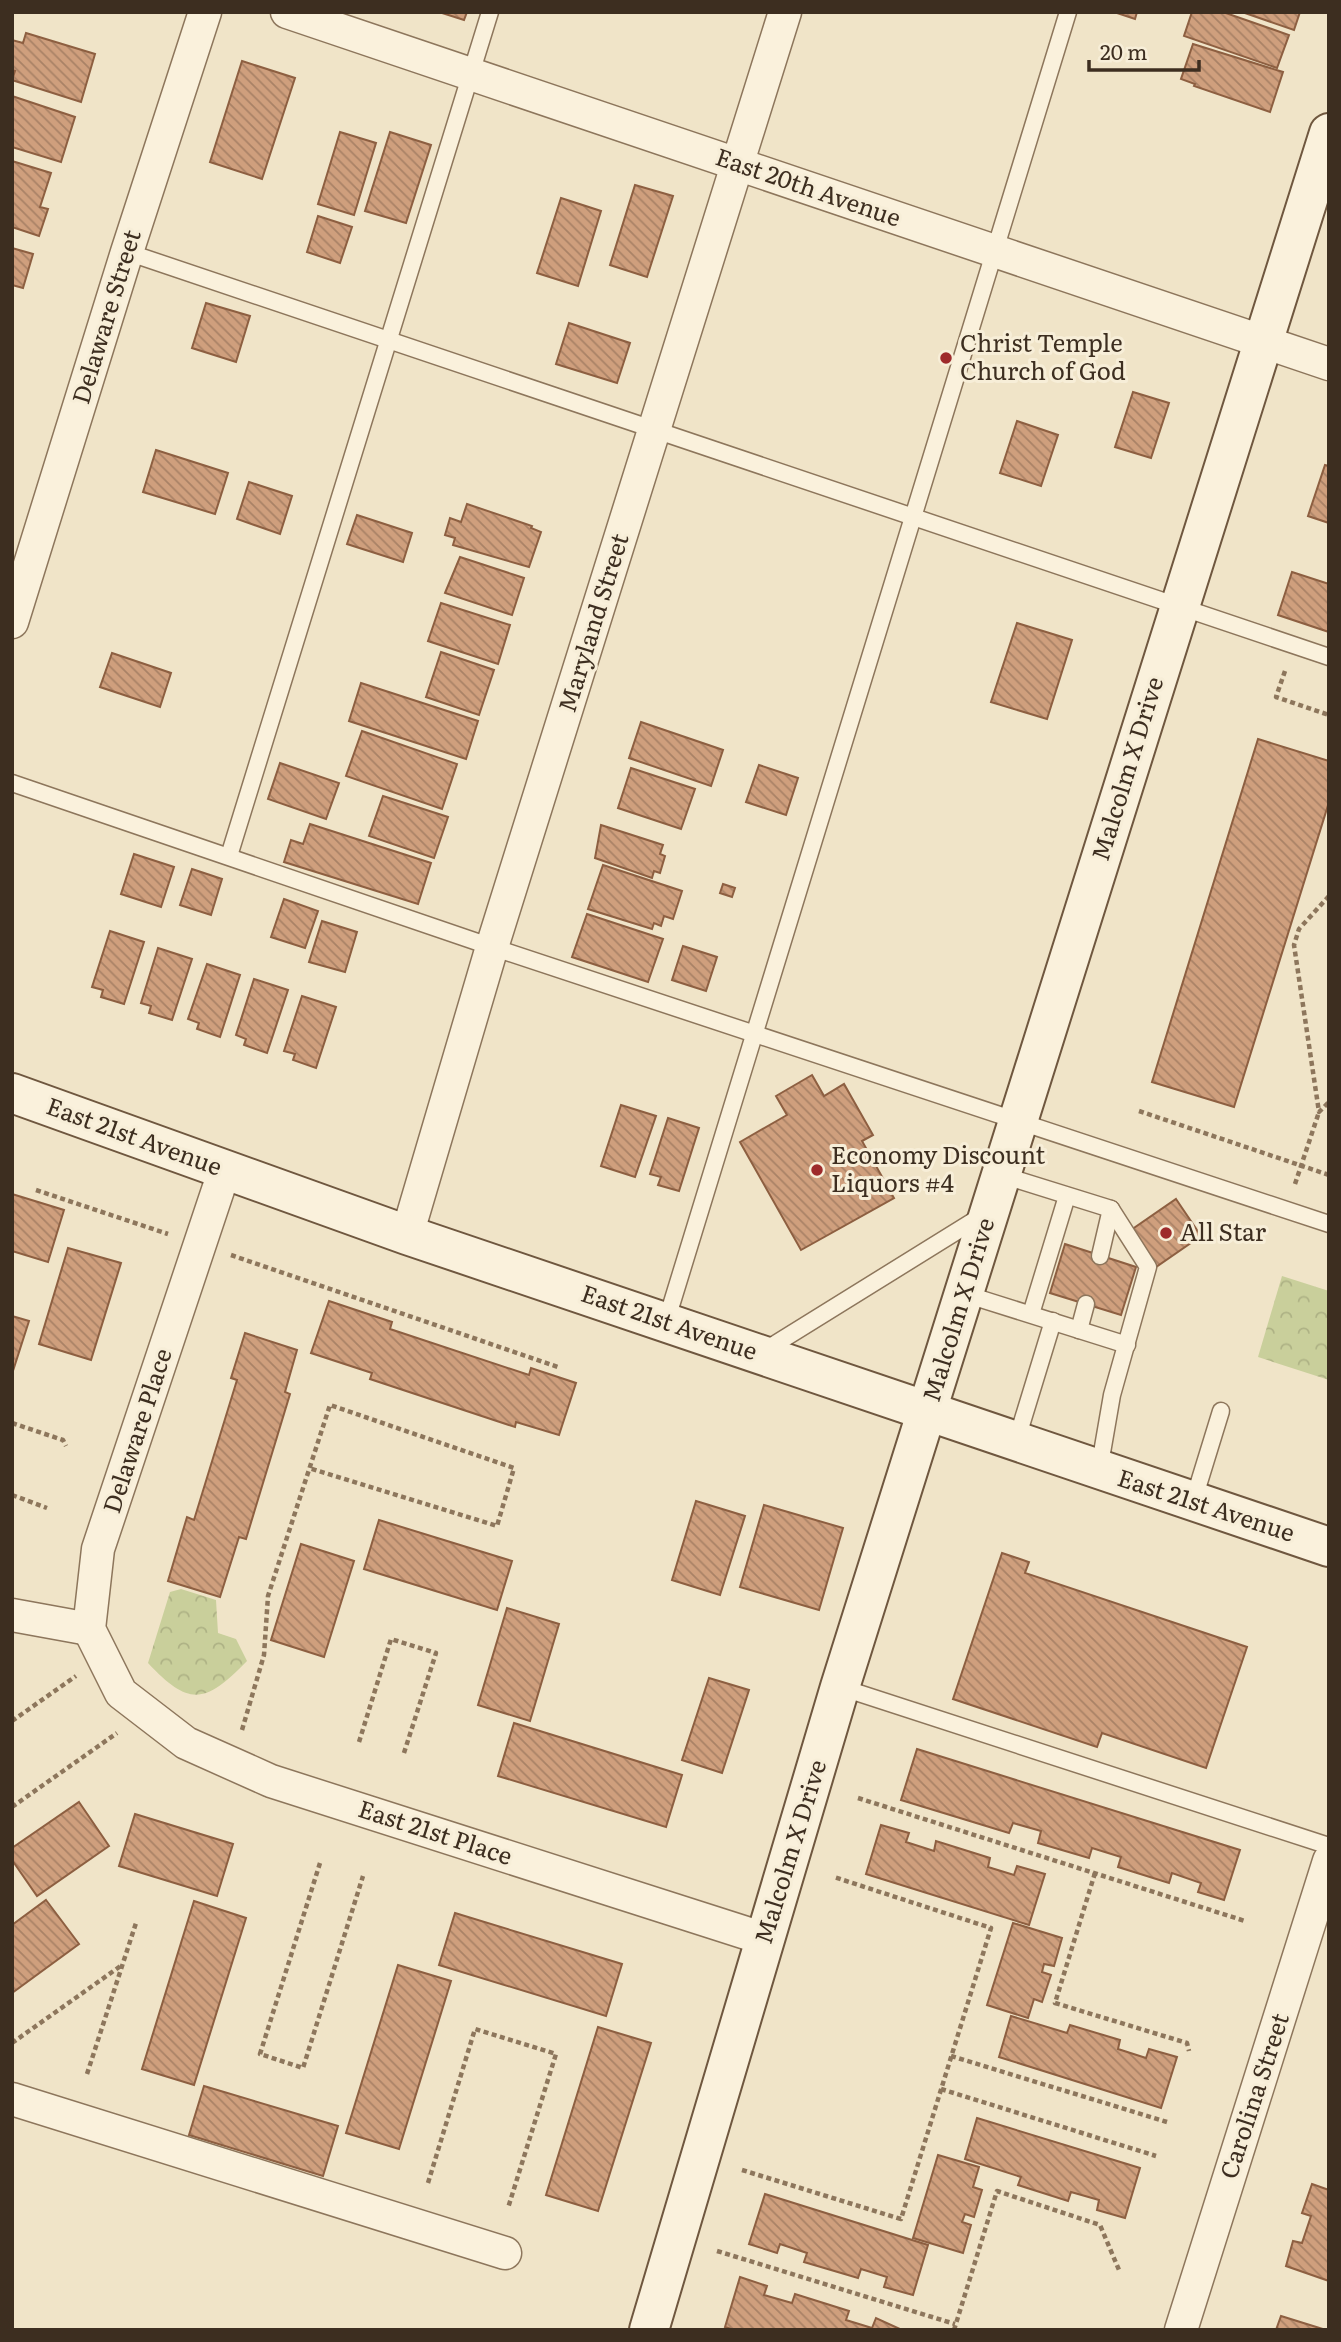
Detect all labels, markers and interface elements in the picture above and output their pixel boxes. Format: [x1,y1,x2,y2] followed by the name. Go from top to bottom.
[1089,28,1199,72] scale bar
[1100,35,1147,66] text: 20 m
[712,138,906,234] street label: East 20th Avenue
[61,224,148,408] street label: Delaware Street
[960,324,1126,387] place label: Christ Temple Church of God
[938,350,954,366] marker: Christ Temple Church of God
[548,528,636,716] street label: Maryland Street
[1081,672,1170,865] street label: Malcolm X Drive
[42,1087,227,1183] street label: East 21st Avenue
[831,1136,1046,1199] place label: Economy Discount Liquors #4
[809,1162,825,1178] marker: Economy Discount Liquors #4
[912,1213,1001,1406] street label: Malcolm X Drive
[1180,1213,1267,1248] place label: All Star
[1158,1225,1174,1241] marker: All Star
[577,1274,763,1367] street label: East 21st Avenue
[92,1343,179,1517] street label: Delaware Place
[1114,1458,1300,1549] street label: East 21st Avenue
[744,1755,833,1948] street label: Malcolm X Drive
[354,1789,517,1872] street label: East 21st Place
[1209,2008,1296,2183] street label: Carolina Street

